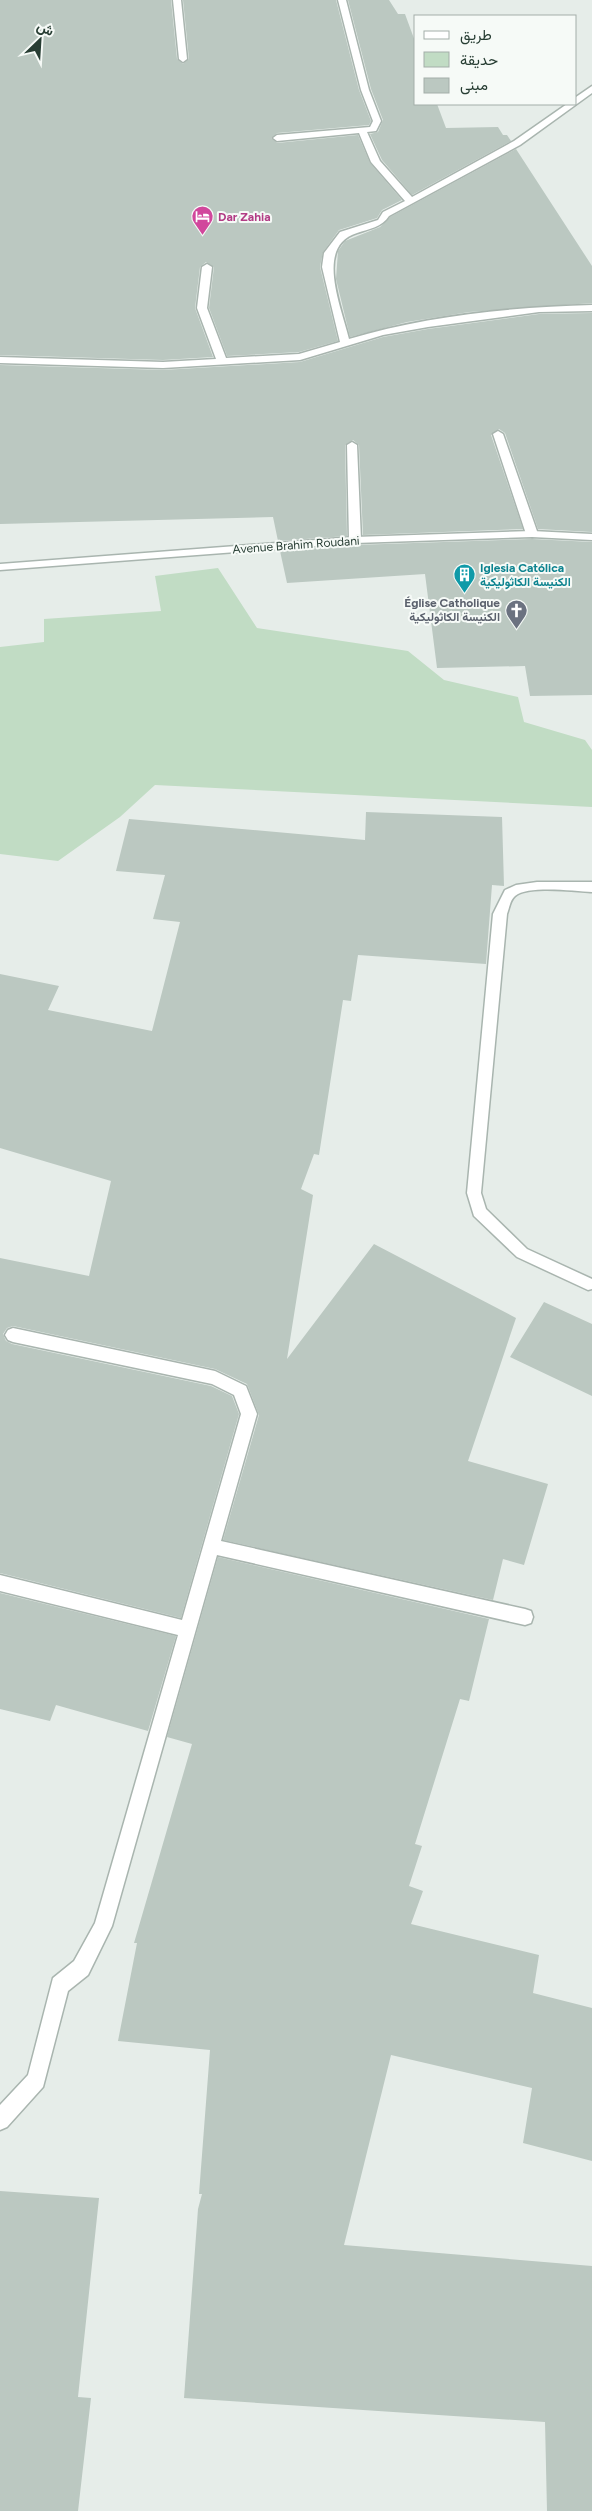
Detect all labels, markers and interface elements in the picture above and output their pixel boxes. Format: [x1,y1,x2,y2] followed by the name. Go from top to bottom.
[15,15,65,65] north arrow
[414,15,577,105] legend
[34,17,57,40] text: ش
[460,26,492,45] text: طريق
[460,51,498,69] text: حديقة
[460,76,488,95] text: مبنى
[190,205,214,236] hotel icon: Dar Zahia
[218,210,271,224] place label: Dar Zahia
[232,534,360,556] street label: Avenue Brahim Roudani
[480,561,571,590] place label: Iglesia Católica الكنيسة الكاثوليكية
[452,563,476,594] building icon: Iglesia Católica الكنيسة الكاثوليكية
[404,596,500,625] place label: Église Catholique الكنيسة الكاثوليكية
[504,598,528,629] church icon: Église Catholique الكنيسة الكاثوليكية

